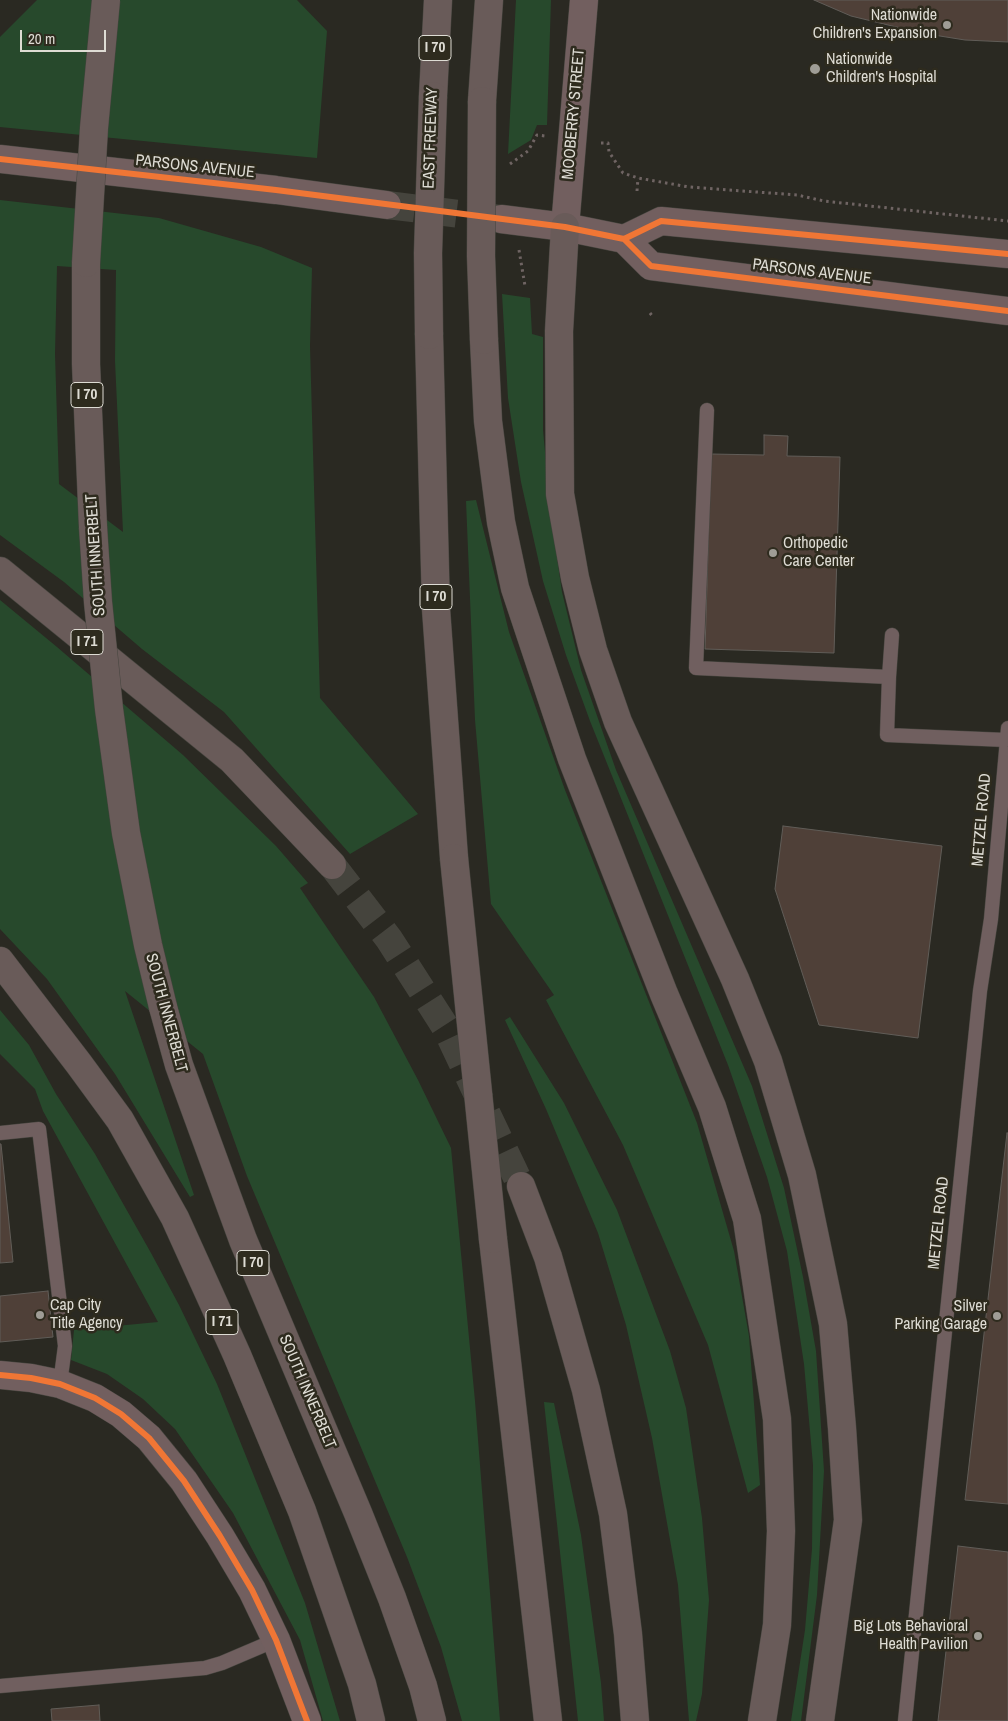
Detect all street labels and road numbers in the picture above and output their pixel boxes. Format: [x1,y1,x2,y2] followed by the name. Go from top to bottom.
[419,36,451,60] road number: I 70
[559,48,589,180] street label: MOOBERRY STREET
[420,87,442,189] street label: EAST FREEWAY
[134,151,256,183] street label: PARSONS AVENUE
[751,255,873,289] street label: PARSONS AVENUE
[71,382,103,408] road number: I 70
[82,493,110,617] street label: SOUTH INNERBELT
[420,584,452,610] road number: I 70
[71,630,103,654] road number: I 71
[968,773,996,867] street label: METZEL ROAD
[141,951,191,1075] street label: SOUTH INNERBELT
[925,1176,953,1270] street label: METZEL ROAD
[237,1250,269,1276] road number: I 70
[206,1310,238,1334] road number: I 71
[274,1332,340,1452] street label: SOUTH INNERBELT

